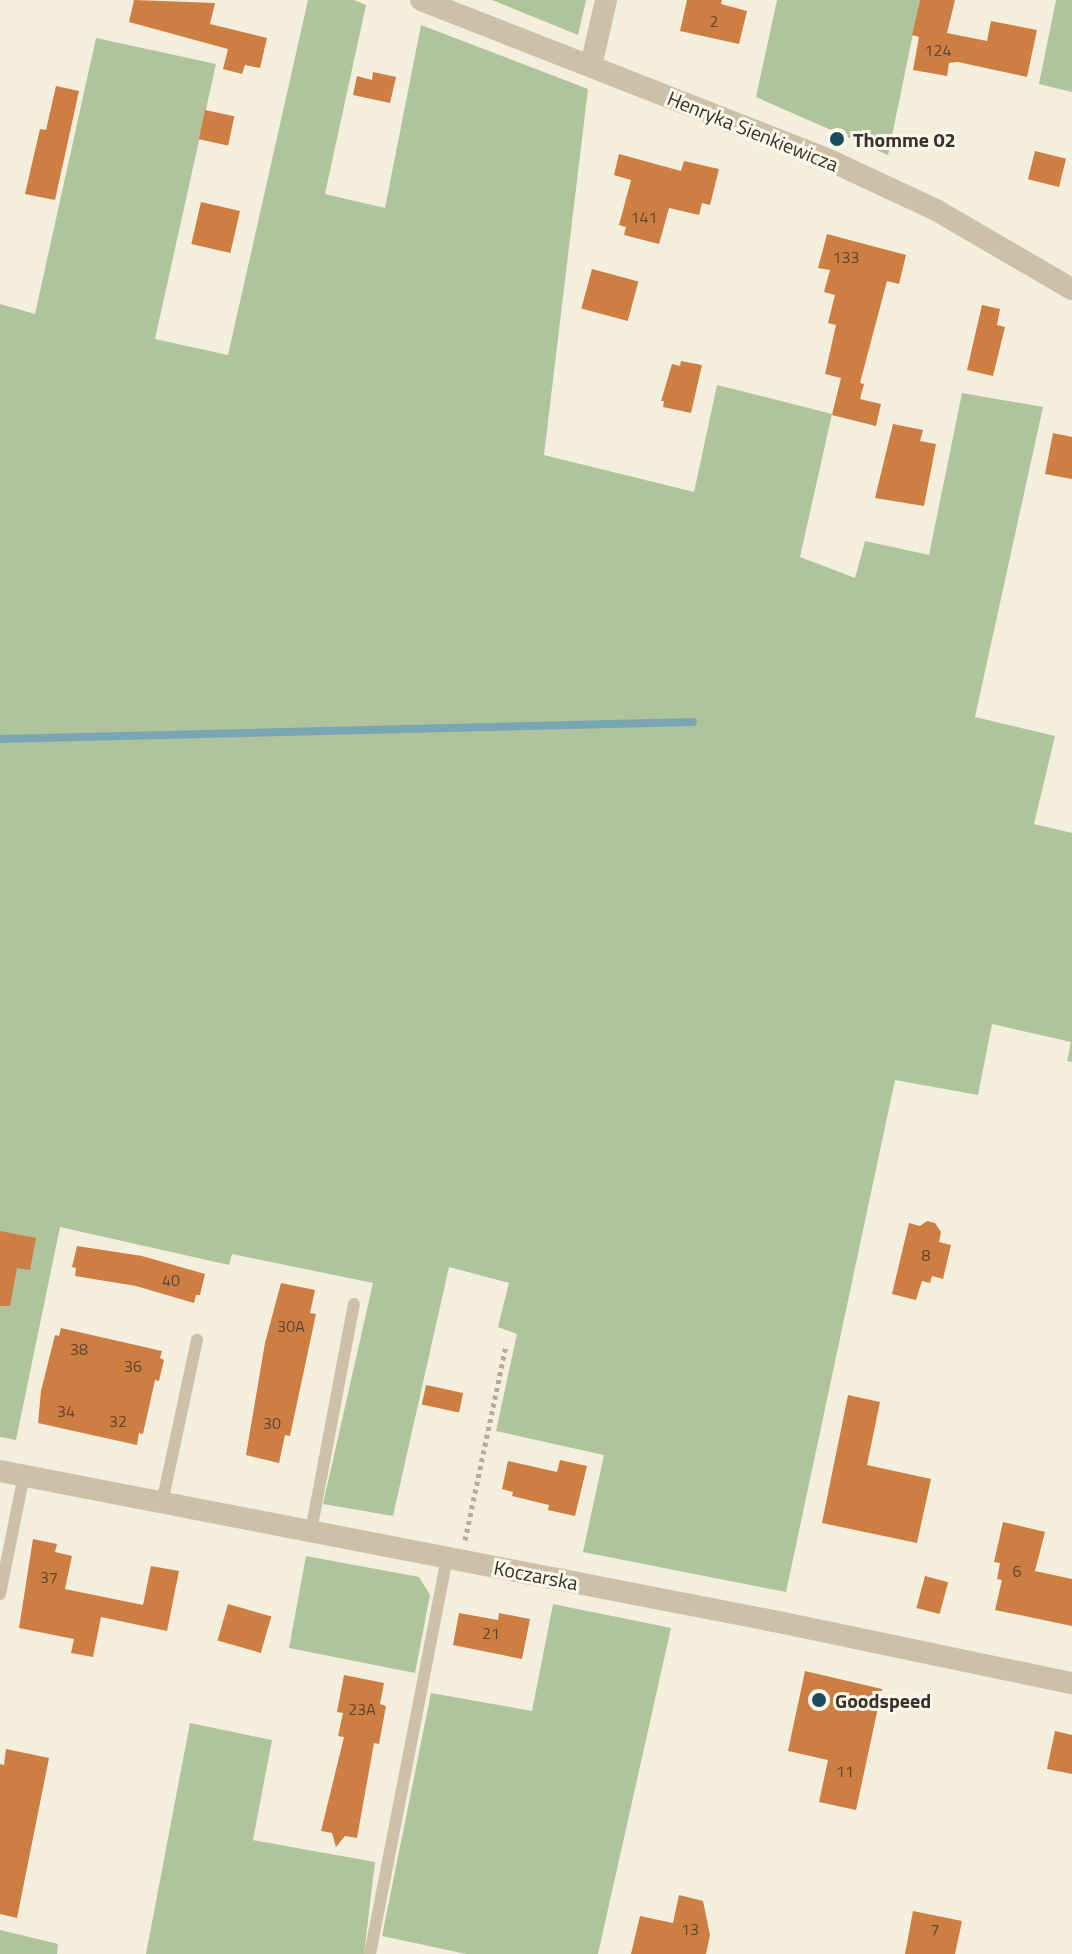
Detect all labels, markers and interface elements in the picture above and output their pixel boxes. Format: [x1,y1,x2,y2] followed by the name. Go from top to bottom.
[710,11,718,31] house number: 2
[925,40,951,60] house number: 124
[664,86,842,176] street label: Henryka Sienkiewicza
[853,127,956,151] place label: Thomme 02
[828,130,846,148] marker: Thomme 02
[631,207,657,227] house number: 141
[833,247,859,267] house number: 133
[922,1245,930,1265] house number: 8
[162,1270,180,1290] house number: 40
[277,1316,305,1336] house number: 30A
[70,1339,88,1359] house number: 38
[124,1356,142,1376] house number: 36
[57,1401,75,1421] house number: 34
[109,1411,127,1431] house number: 32
[263,1413,281,1433] house number: 30
[492,1555,580,1595] street label: Koczarska
[1013,1561,1021,1581] house number: 6
[40,1567,58,1587] house number: 37
[482,1623,500,1643] house number: 21
[835,1688,931,1712] place label: Goodspeed
[810,1691,828,1709] marker: Goodspeed
[348,1699,376,1719] house number: 23A
[836,1761,854,1781] house number: 11
[681,1919,699,1939] house number: 13
[931,1919,939,1939] house number: 7

